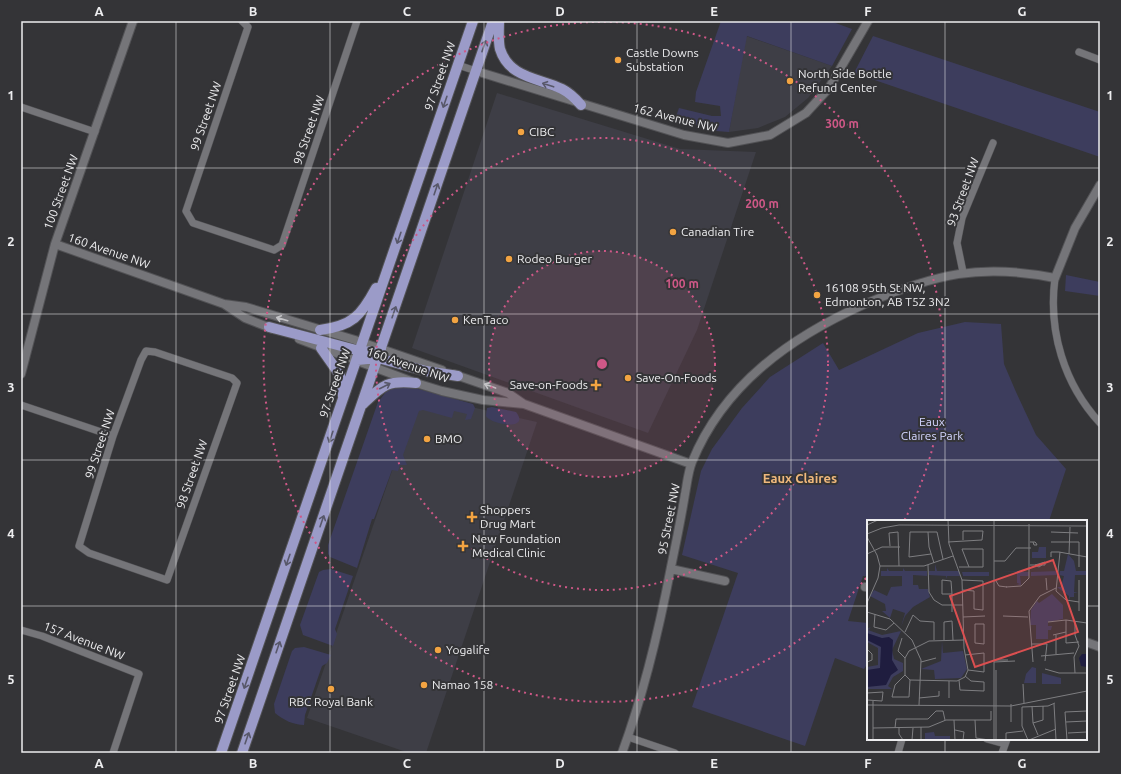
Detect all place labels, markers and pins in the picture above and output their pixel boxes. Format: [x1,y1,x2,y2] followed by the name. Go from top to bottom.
[626,46,699,73] place label: Castle Downs Substation
[613,55,623,65] marker: Castle Downs Substation
[798,67,892,94] place label: North Side Bottle Refund Center
[785,76,795,86] marker: North Side Bottle Refund Center
[529,125,555,138] place label: CIBC
[516,127,526,137] marker: CIBC
[681,225,754,238] place label: Canadian Tire
[668,227,678,237] marker: Canadian Tire
[517,252,592,265] place label: Rodeo Burger
[504,254,514,264] marker: Rodeo Burger
[825,281,950,308] place label: 16108 95th St NW, Edmonton, AB T5Z 3N2
[812,290,822,300] marker: 16108 95th St NW, Edmonton, AB T5Z 3N2
[463,313,509,326] place label: KenTaco
[450,315,460,325] marker: KenTaco
[595,357,609,371] centre of rings
[636,371,717,384] place label: Save-On-Foods
[623,373,633,383] marker: Save-On-Foods
[510,378,588,391] place label: Save-on-Foods
[591,380,601,390] marker: Save-on-Foods
[435,432,462,445] place label: BMO
[422,434,432,444] marker: BMO
[480,503,536,530] place label: Shoppers Drug Mart
[467,512,477,522] marker: Shoppers Drug Mart
[472,532,561,559] place label: New Foundation Medical Clinic
[457,540,469,552] marker: New Foundation Medical Clinic
[446,643,490,656] place label: Yogalife
[433,645,443,655] marker: Yogalife
[432,678,494,691] place label: Namao 158
[419,680,429,690] marker: Namao 158
[326,684,336,694] marker: RBC Royal Bank
[289,695,373,708] place label: RBC Royal Bank

